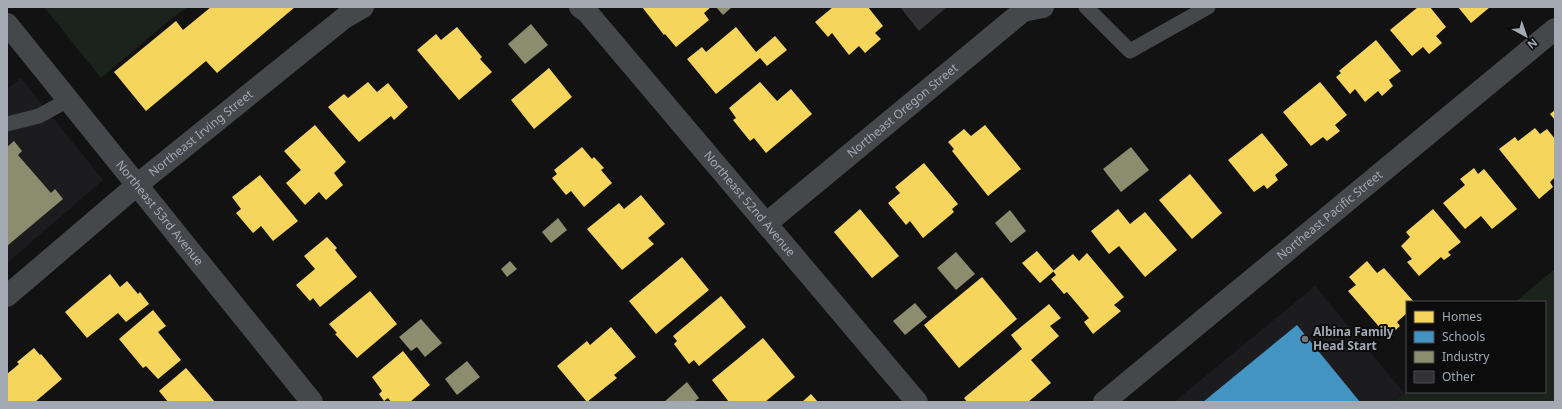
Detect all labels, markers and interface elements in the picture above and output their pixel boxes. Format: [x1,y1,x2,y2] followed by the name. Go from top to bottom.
[1506,16,1546,56] north arrow
[1524,35,1541,53] text: N
[843,59,962,161] street label: Northeast Oregon Street
[145,85,257,180] street label: Northeast Irving Street
[700,147,800,260] street label: Northeast 52nd Avenue
[112,156,208,269] street label: Northeast 53rd Avenue
[1273,166,1386,264] street label: Northeast Pacific Street
[1406,301,1546,393] legend
[1442,308,1482,325] text: Homes
[1313,323,1394,354] place label: Albina Family Head Start
[1442,328,1485,345] text: Schools
[1300,334,1310,344] marker: Albina Family Head Start
[1442,348,1490,365] text: Industry
[1442,368,1475,385] text: Other

